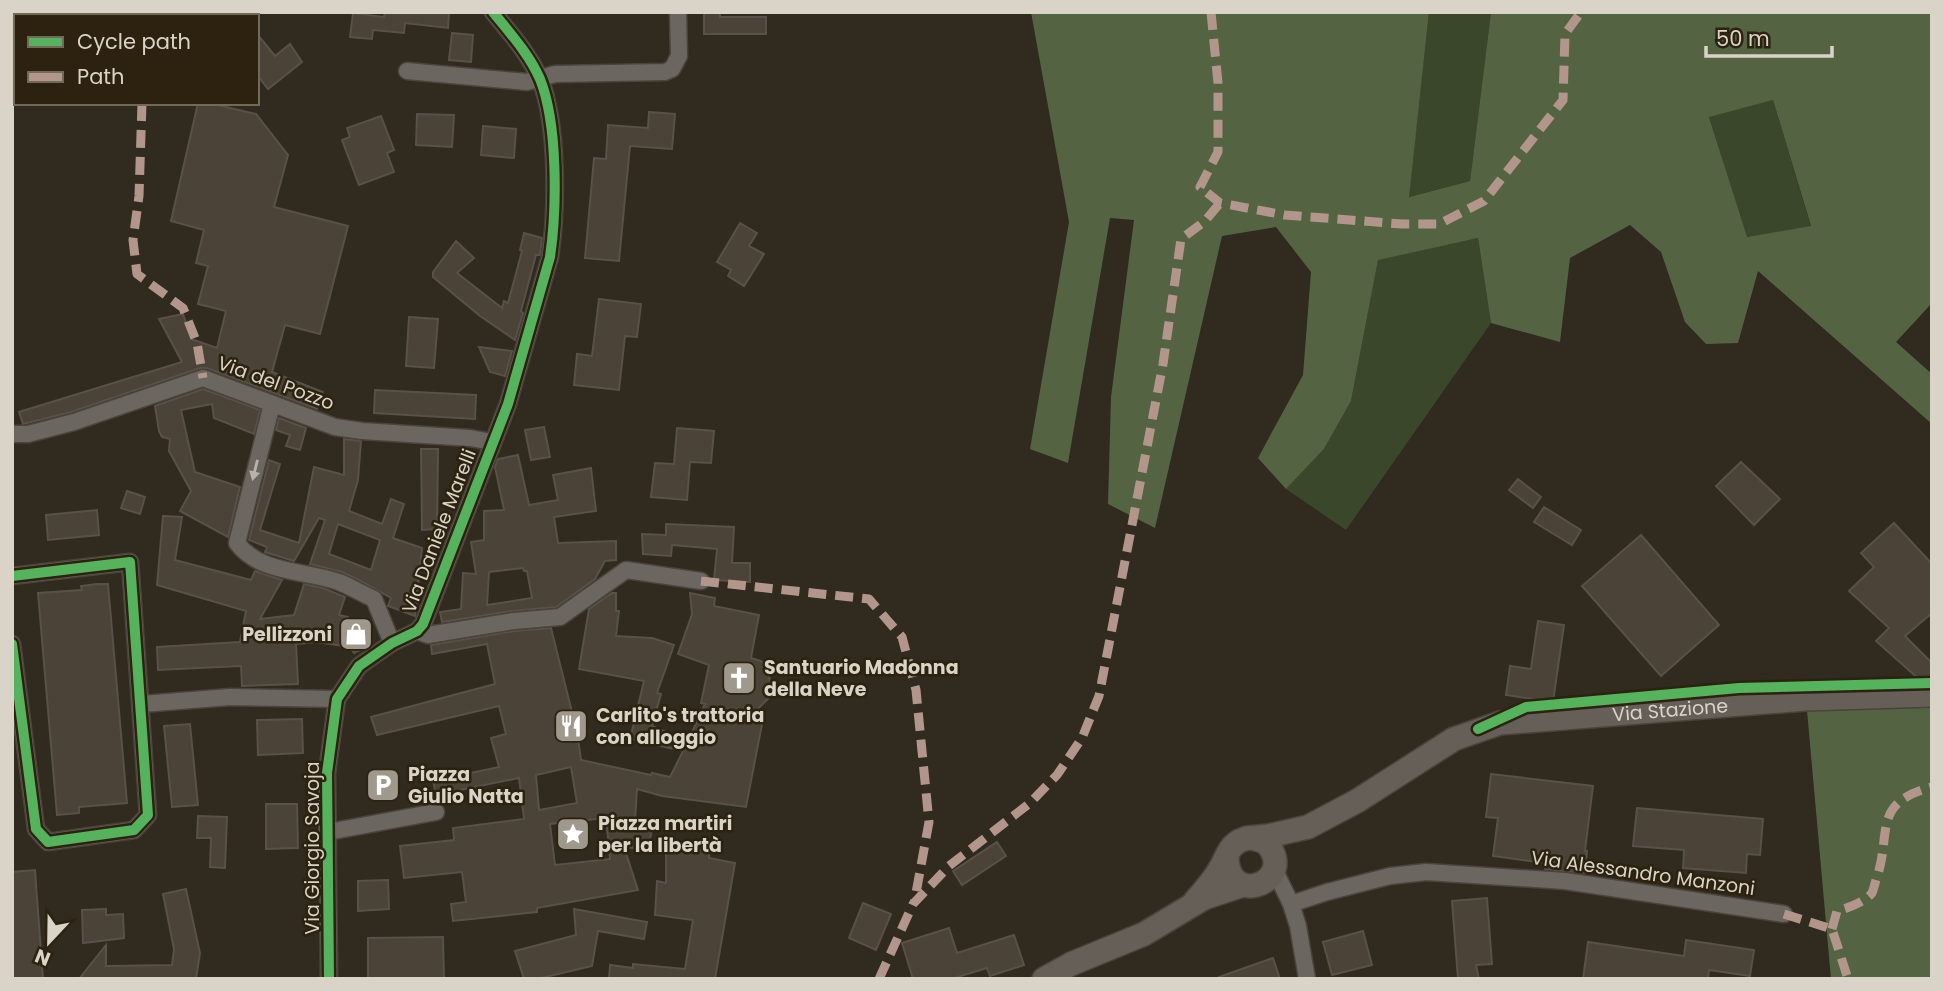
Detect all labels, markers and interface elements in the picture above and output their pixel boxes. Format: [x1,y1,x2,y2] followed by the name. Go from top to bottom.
[14,14,259,105] legend
[1706,14,1832,58] scale bar
[1716,24,1770,53] text: 50 m
[77,27,191,56] text: Cycle path
[77,62,124,91] text: Path
[214,349,338,417] street label: Via del Pozzo
[395,445,483,617] street label: Via Daniele Marelli
[249,459,260,481] one-way arrow
[337,615,375,653] shop icon: Pellizzoni
[242,621,332,648] place label: Pellizzoni
[764,654,959,703] place label: Santuario Madonna della Neve
[720,659,758,697] church icon: Santuario Madonna della Neve
[1611,692,1729,728] street label: Via Stazione
[596,702,764,751] place label: Carlito's trattoria con alloggio
[552,707,590,745] restaurant icon: Carlito's trattoria con alloggio
[299,761,326,935] street label: Via Giorgio Savoja
[408,761,524,810] place label: Piazza Giulio Natta
[364,766,402,804] parking icon: Piazza Giulio Natta
[598,810,732,859] place label: Piazza martiri per la libertà
[554,815,592,853] place icon: Piazza martiri per la libertà
[1529,844,1757,902] street label: Via Alessandro Manzoni
[14,907,84,977] north arrow
[31,942,55,972] text: N

